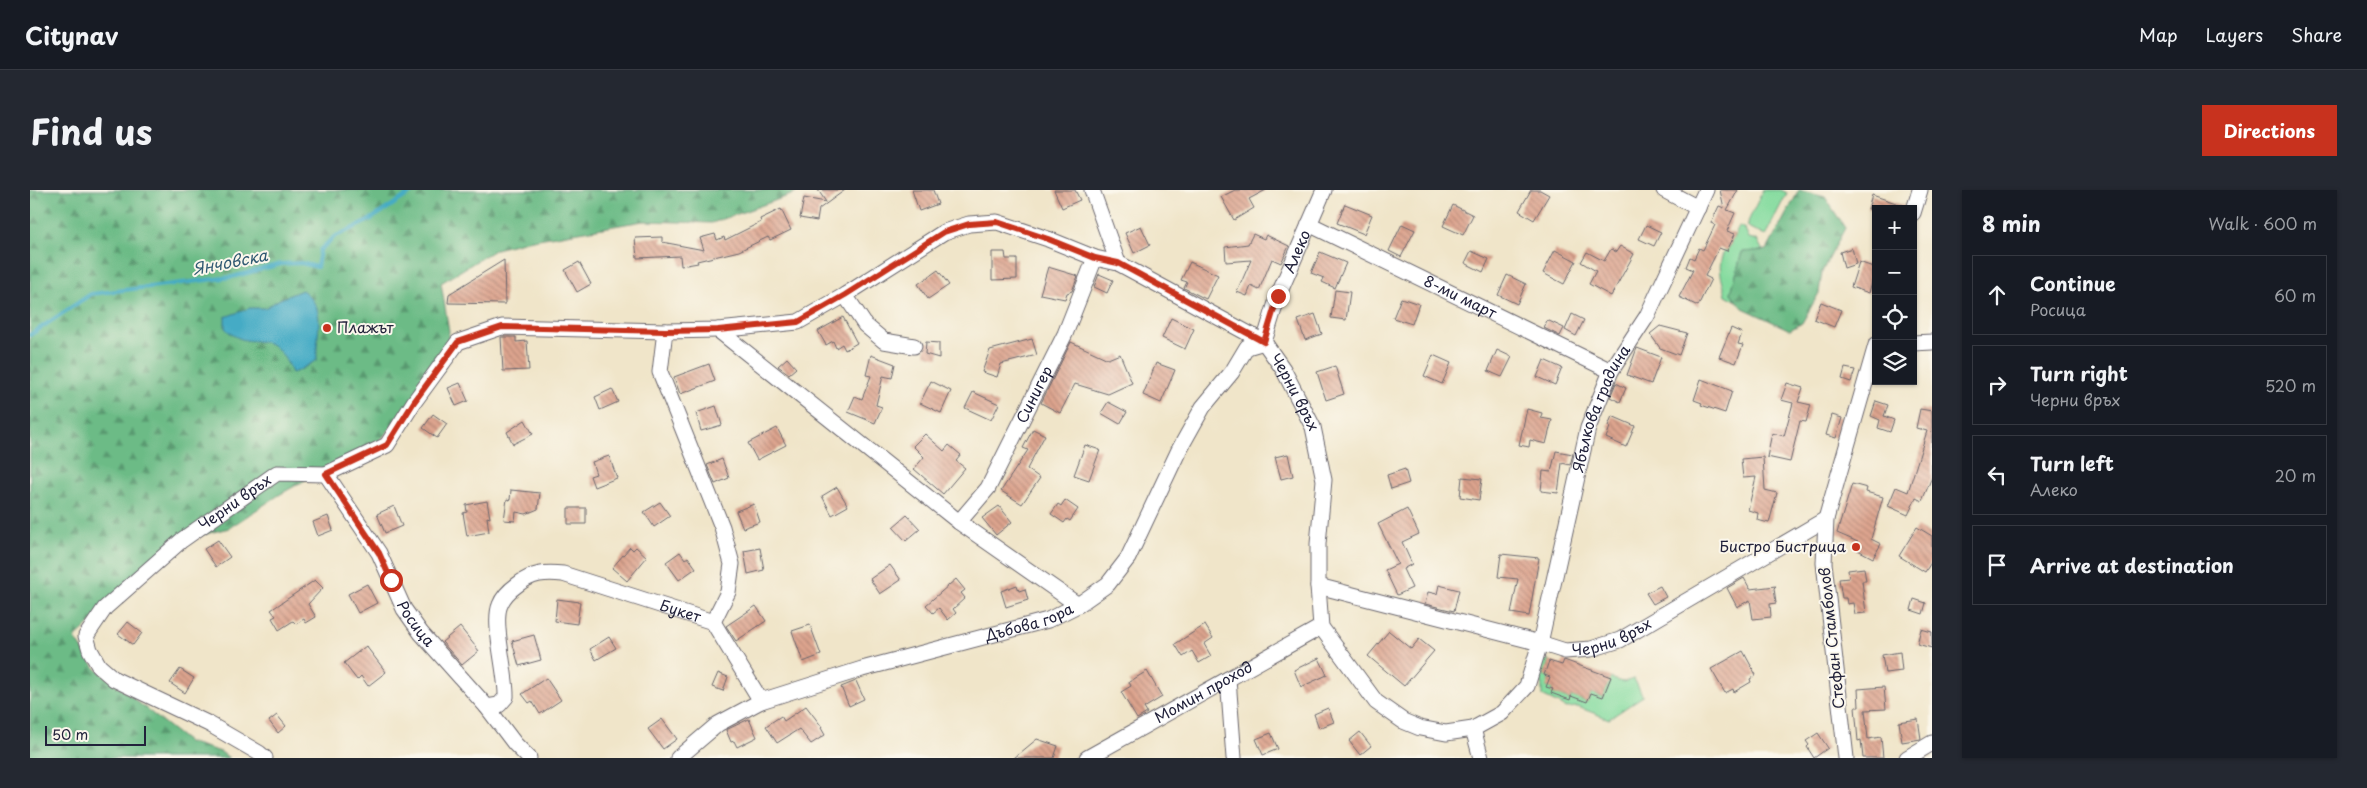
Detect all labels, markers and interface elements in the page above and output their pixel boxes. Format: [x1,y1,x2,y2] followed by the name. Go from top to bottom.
[25,17,118,53] text: Citynav
[2139,21,2178,48] text: Map
[2206,21,2263,48] text: Layers
[2291,21,2342,48] text: Share
[30,104,152,157] text: Find us
[2202,105,2337,156] button: Directions
[1872,205,1917,385] map controls
[1872,205,1917,250] button: +
[1982,207,2041,239] text: 8 min
[2209,211,2317,235] text: Walk · 600 m
[1276,226,1315,276] street label: Алеко
[190,242,270,280] water label: Янчовска
[1872,250,1917,295] button: −
[1420,269,1502,324] street label: 8-ми март
[2030,269,2116,297] text: Continue
[1983,281,2011,309] icon: ahead
[2274,283,2316,307] text: 60 m
[1267,285,1290,308] route end
[1872,295,1917,340] button: locate
[2030,297,2086,321] text: Росица
[337,315,395,338] place label: Плажът
[321,322,333,334] marker: Плажът
[1565,339,1635,474] street label: Ябълкова градина
[1872,340,1917,385] button: layers
[1265,348,1326,434] street label: Черни връх
[2030,359,2128,387] text: Turn right
[1009,361,1057,427] street label: Синигер
[1983,371,2011,399] icon: right
[2265,373,2316,397] text: 520 m
[2030,387,2120,411] text: Черни връх
[2030,449,2114,477] text: Turn left
[1983,461,2011,489] icon: left
[2275,463,2316,487] text: 20 m
[193,468,275,535] street label: Черни връх
[2030,477,2078,501] text: Алеко
[1720,534,1847,557] place label: Бистро Бистрица
[1850,541,1862,553] marker: Бистро Бистрица
[1983,551,2011,579] icon: arrive
[2030,551,2234,579] text: Arrive at destination
[1812,566,1849,710] street label: Стефан Стамболов
[380,569,403,592] route start
[657,593,705,628] street label: Букет
[981,596,1078,646] street label: Дъбова гора
[392,597,441,651] street label: Росица
[1571,611,1655,660] street label: Черни връх
[1150,654,1257,728] street label: Момин проход
[45,723,146,746] scale bar
[52,724,88,745] text: 50 m

